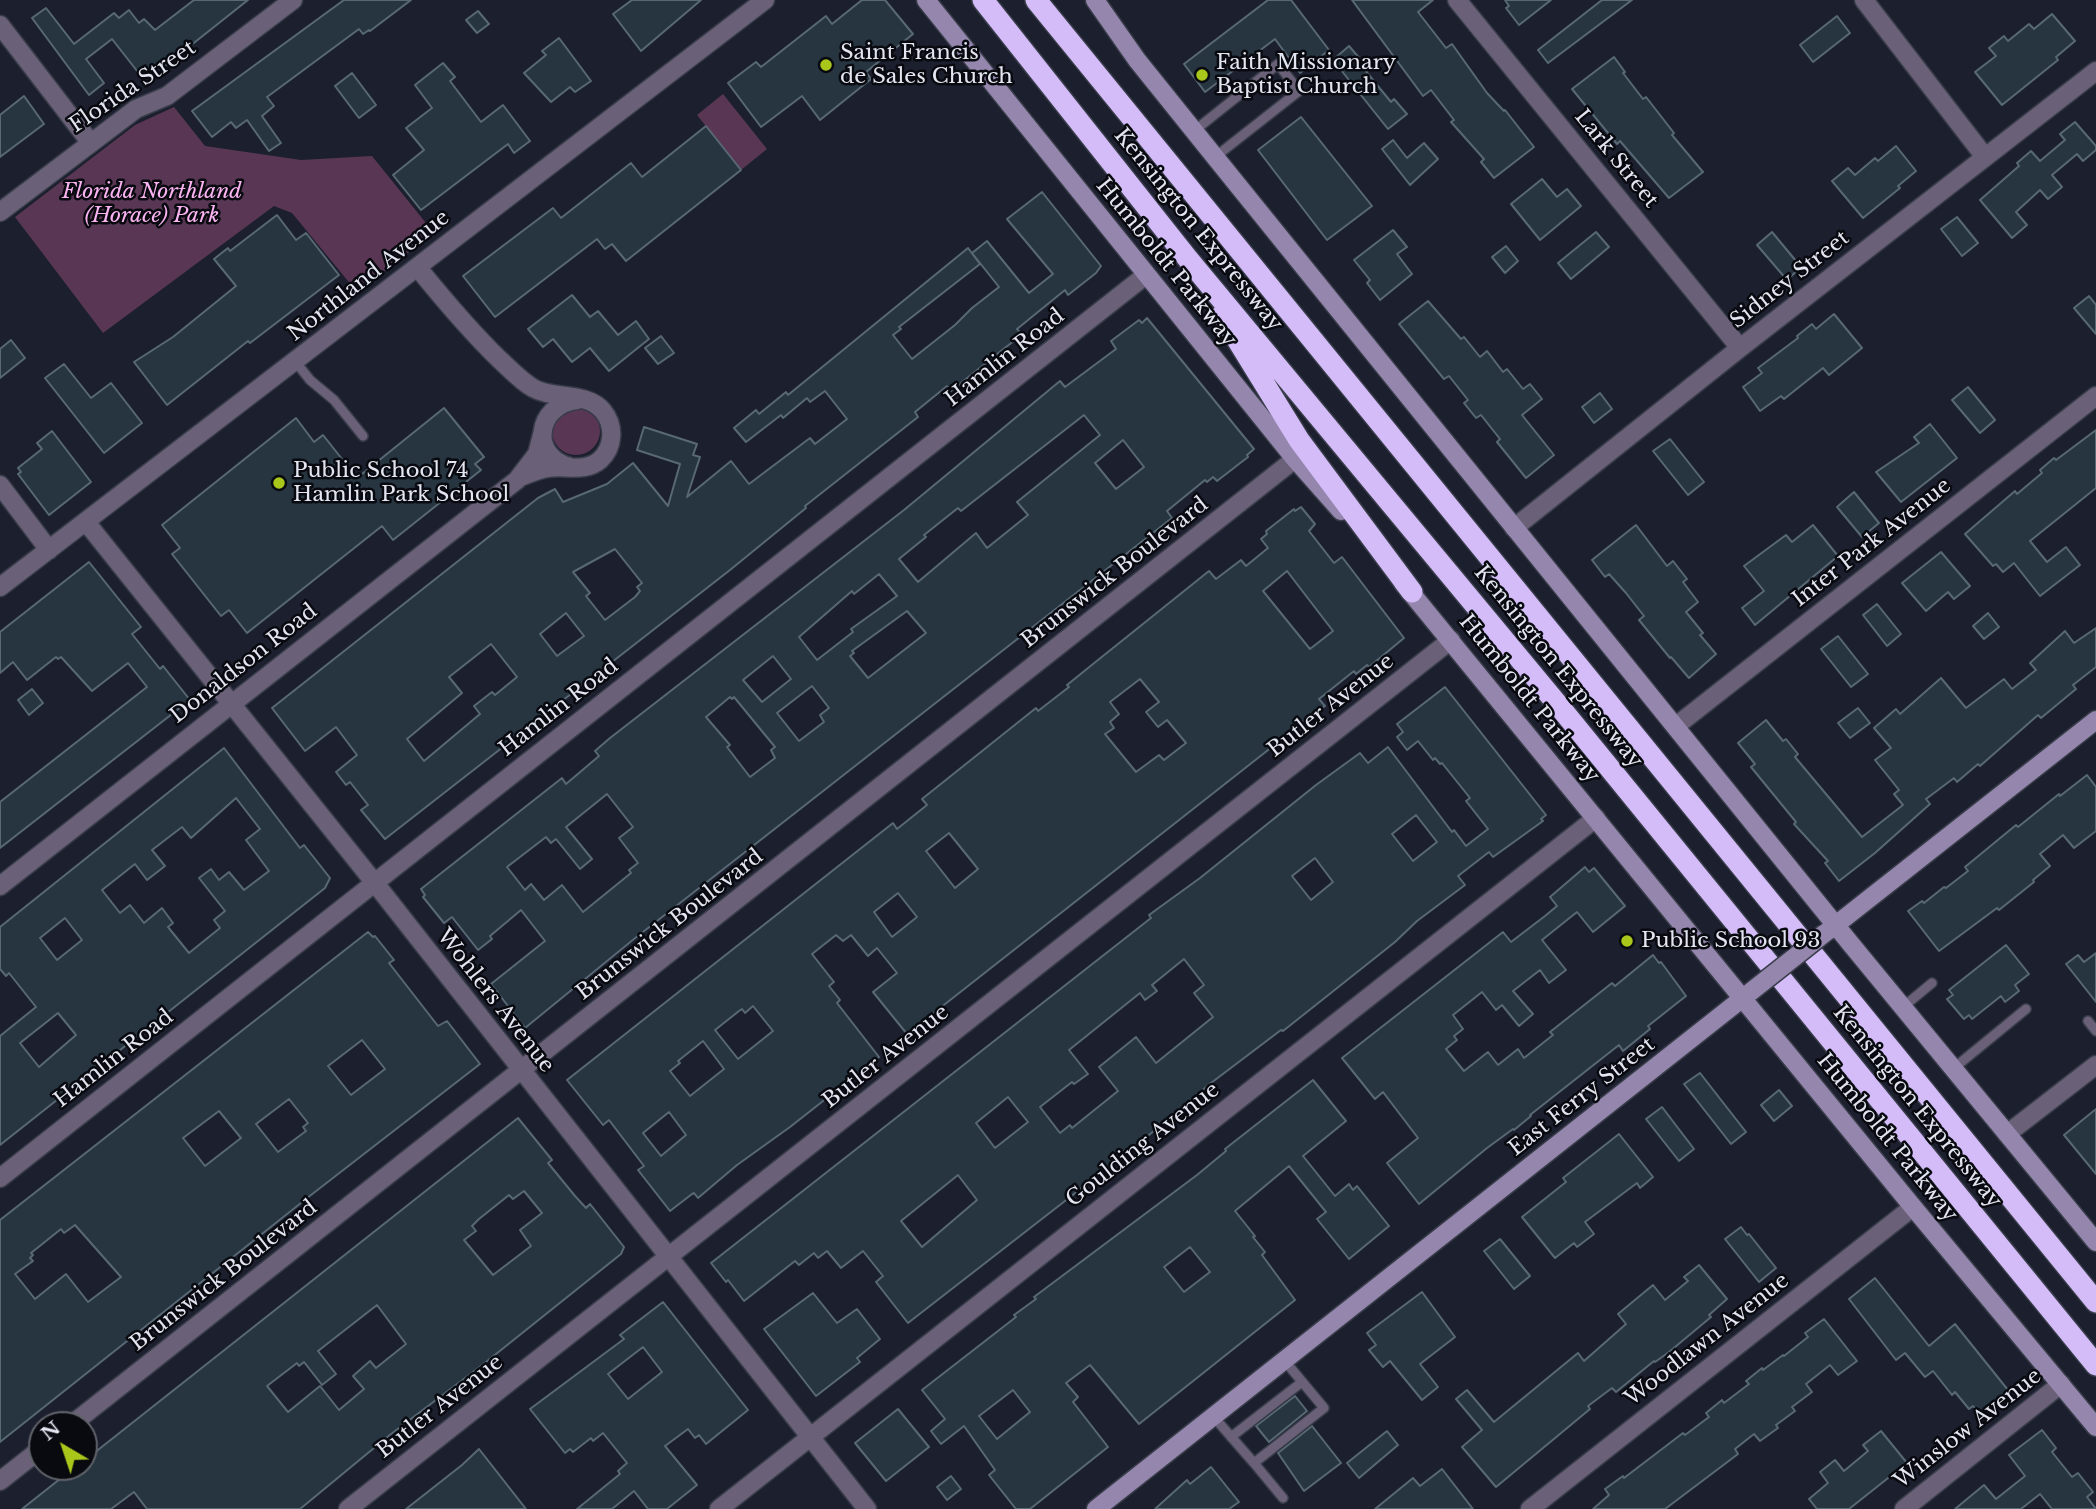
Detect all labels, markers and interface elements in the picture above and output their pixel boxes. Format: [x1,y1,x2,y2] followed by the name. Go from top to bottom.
[65,36,201,138] street label: Florida Street
[840,40,1013,90] place label: Saint Francis de Sales Church
[1216,50,1396,100] place label: Faith Missionary Baptist Church
[818,57,834,73] marker: Saint Francis de Sales Church
[1194,67,1210,83] marker: Faith Missionary Baptist Church
[1569,105,1663,213] street label: Lark Street
[1108,124,1288,336] street label: Kensington Expressway
[1090,174,1242,352] street label: Humboldt Parkway
[62,179,242,229] park label: Florida Northland (Horace) Park
[283,205,455,347] street label: Northland Avenue
[1726,226,1854,334] street label: Sidney Street
[941,304,1069,412] street label: Hamlin Road
[293,458,509,508] place label: Public School 74 Hamlin Park School
[1788,473,1956,613] street label: Inter Park Avenue
[271,475,287,491] marker: Public School 74 Hamlin Park School
[1017,492,1213,654] street label: Brunswick Boulevard
[1468,561,1648,773] street label: Kensington Expressway
[166,599,322,729] street label: Donaldson Road
[1453,610,1605,788] street label: Humboldt Parkway
[1263,649,1399,763] street label: Butler Avenue
[495,654,623,762] street label: Hamlin Road
[572,844,768,1006] street label: Brunswick Boulevard
[431,924,559,1078] street label: Wohlers Avenue
[1641,928,1821,954] place label: Public School 93
[1619,933,1635,949] marker: Public School 93
[818,1000,954,1114] street label: Butler Avenue
[1827,1001,2007,1213] street label: Kensington Expressway
[50,1005,178,1113] street label: Hamlin Road
[1504,1032,1660,1162] street label: East Ferry Street
[1811,1049,1963,1227] street label: Humboldt Parkway
[1061,1077,1225,1213] street label: Goulding Avenue
[126,1195,322,1357] street label: Brunswick Boulevard
[1620,1268,1794,1412] street label: Woodlawn Avenue
[372,1350,508,1464] street label: Butler Avenue
[1889,1364,2047,1494] street label: Winslow Avenue
[28,1411,98,1481] north arrow
[37,1416,65,1445] text: N

